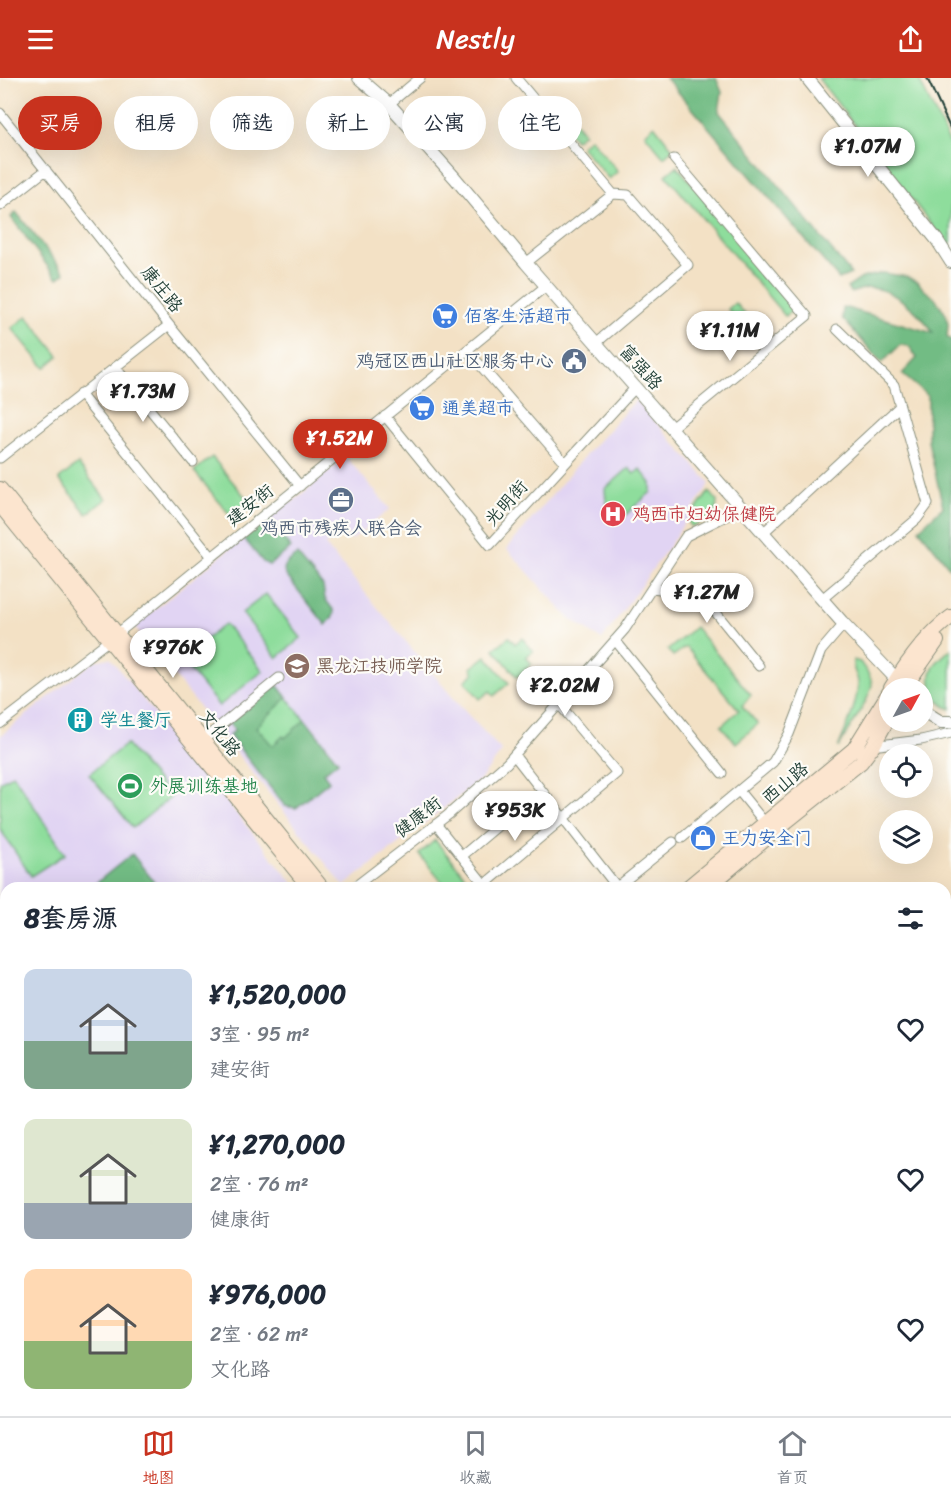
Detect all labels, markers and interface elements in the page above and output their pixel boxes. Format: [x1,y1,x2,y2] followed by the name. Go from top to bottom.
[436,15,515,63] text: Nestly
[24,23,57,56] icon: menu
[894,23,927,56] icon: share
[18,96,102,150] chip: 买房
[114,96,198,150] chip: 租房
[210,96,294,150] chip: 筛选
[306,96,390,150] chip: 新上
[402,96,486,150] chip: 公寓
[498,96,582,150] chip: 住宅
[819,127,917,178] pin: ¥1.07M
[835,129,901,164] text: ¥1.07M
[133,258,191,320] street label: 康庄路
[464,300,572,332] place label: 佰客生活超市
[430,301,460,331] supermarket icon: 佰客生活超市
[681,311,779,362] pin: ¥1.11M
[700,313,760,348] text: ¥1.11M
[611,336,671,398] street label: 富强路
[356,345,554,377] place label: 鸡冠区西山社区服务中心
[559,346,589,376] public building icon: 鸡冠区西山社区服务中心
[94,372,192,423] pin: ¥1.73M
[111,374,175,409] text: ¥1.73M
[442,392,514,424] place label: 通美超市
[407,393,437,423] supermarket icon: 通美超市
[291,419,389,470] pin: ¥1.52M
[307,421,373,456] text: ¥1.52M
[476,472,536,534] street label: 光明街
[219,476,281,534] street label: 建安街
[326,485,356,515] office icon: 鸡西市残疾人联合会
[632,498,776,530] place label: 鸡西市妇幼保健院
[598,499,628,529] hospital icon: 鸡西市妇幼保健院
[260,512,422,544] place label: 鸡西市残疾人联合会
[658,573,756,624] pin: ¥1.27M
[675,575,740,610] text: ¥1.27M
[131,628,215,679] pin: ¥976K
[144,630,202,665] text: ¥976K
[316,650,442,682] place label: 黑龙江技师学院
[282,651,312,681] school or university icon: 黑龙江技师学院
[516,666,614,717] pin: ¥2.02M
[530,668,600,703] text: ¥2.02M
[879,678,933,732] north arrow
[879,678,933,864] map controls
[191,702,249,764] street label: 文化路
[100,704,172,736] place label: 学生餐厅
[65,705,95,735] building icon: 学生餐厅
[879,744,933,798] button: locate
[754,753,816,813] street label: 西山路
[150,770,258,802] place label: 外展训练基地
[115,771,145,801] sports icon: 外展训练基地
[387,788,449,846] street label: 健康街
[473,791,557,842] pin: ¥953K
[486,793,544,828] text: ¥953K
[879,810,933,864] button: layers
[722,822,812,854] place label: 王力安全门
[688,823,718,853] shop icon: 王力安全门
[24,895,118,941] text: 8套房源
[894,902,927,935] icon: filters
[210,971,346,1017] text: ¥1,520,000
[72,993,144,1065] icon: home
[894,1013,927,1046] icon: heart
[210,1017,310,1052] text: 3室 · 95 m²
[210,1052,270,1087] text: 建安街
[210,1121,345,1167] text: ¥1,270,000
[72,1143,144,1215] icon: home
[894,1163,927,1196] icon: heart
[210,1167,309,1202] text: 2室 · 76 m²
[210,1202,270,1237] text: 健康街
[210,1271,326,1317] text: ¥976,000
[72,1293,144,1365] icon: home
[894,1313,927,1346] icon: heart
[210,1317,309,1352] text: 2室 · 62 m²
[210,1352,270,1387] text: 文化路
[142,1427,175,1492] tab: 地图
[459,1427,492,1492] tab: 收藏
[776,1427,809,1492] tab: 首页

